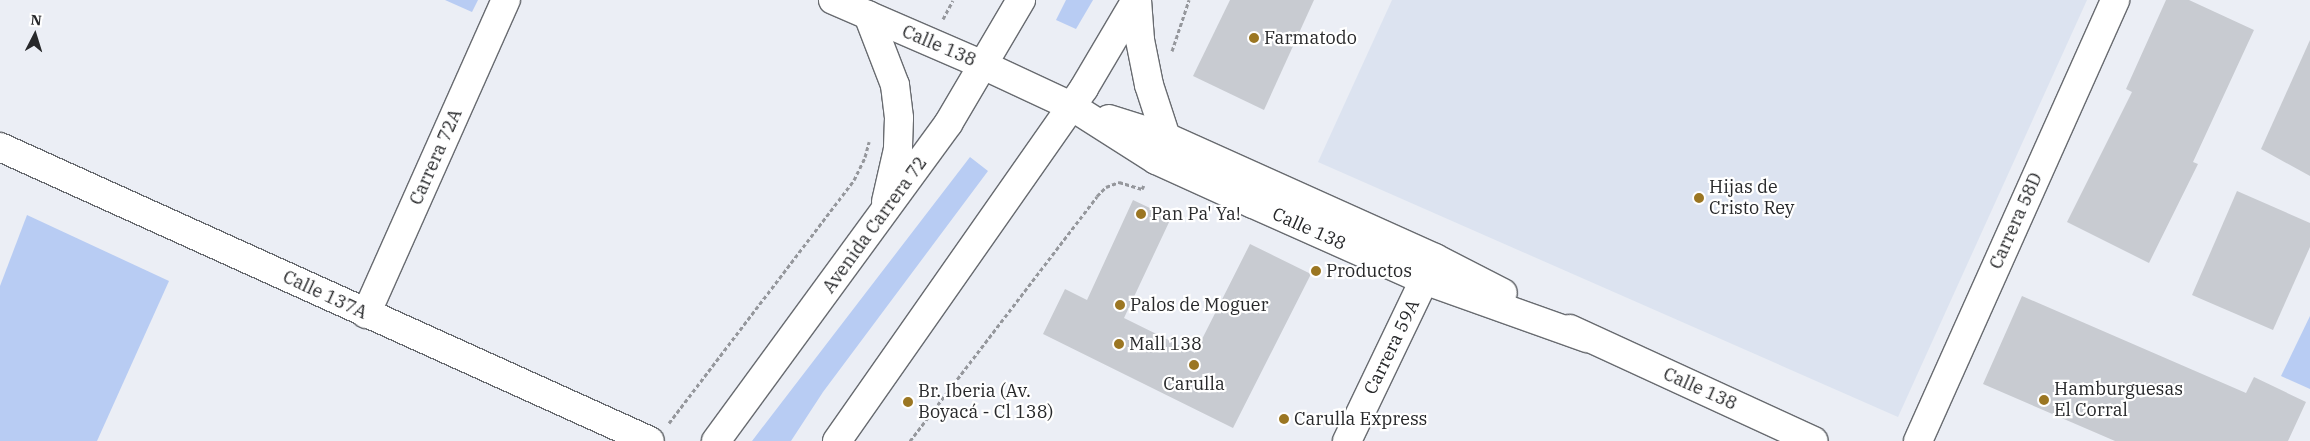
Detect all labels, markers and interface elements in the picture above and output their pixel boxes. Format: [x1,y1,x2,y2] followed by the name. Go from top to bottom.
[10,10,60,60] north arrow
[30,11,43,30] text: N
[899,21,979,71] street label: Calle 138
[1264,27,1357,49] place label: Farmatodo
[1248,32,1260,44] marker: Farmatodo
[405,106,467,208] street label: Carrera 72A
[818,152,932,298] street label: Avenida Carrera 72
[1985,169,2047,273] street label: Carrera 58D
[1709,177,1794,220] place label: Hijas de Cristo Rey
[1693,192,1705,204] marker: Hijas de Cristo Rey
[1151,203,1241,225] place label: Pan Pa' Ya!
[1269,203,1349,255] street label: Calle 138
[1135,208,1147,220] marker: Pan Pa' Ya!
[1326,260,1412,282] place label: Productos
[1310,265,1322,277] marker: Productos
[279,266,371,324] street label: Calle 137A
[1130,294,1268,316] place label: Palos de Moguer
[1360,296,1424,398] street label: Carrera 59A
[1114,299,1126,311] marker: Palos de Moguer
[1129,333,1202,355] place label: Mall 138
[1113,338,1125,350] marker: Mall 138
[1188,359,1200,371] marker: Carulla
[1660,363,1740,415] street label: Calle 138
[1163,373,1225,395] place label: Carulla
[2054,379,2183,422] place label: Hamburguesas El Corral
[918,381,1053,424] place label: Br. Iberia (Av. Boyacá - Cl 138)
[2038,394,2050,406] marker: Hamburguesas El Corral
[902,396,914,408] marker: Br. Iberia (Av. Boyacá - Cl 138)
[1294,408,1427,430] place label: Carulla Express
[1278,413,1290,425] marker: Carulla Express

